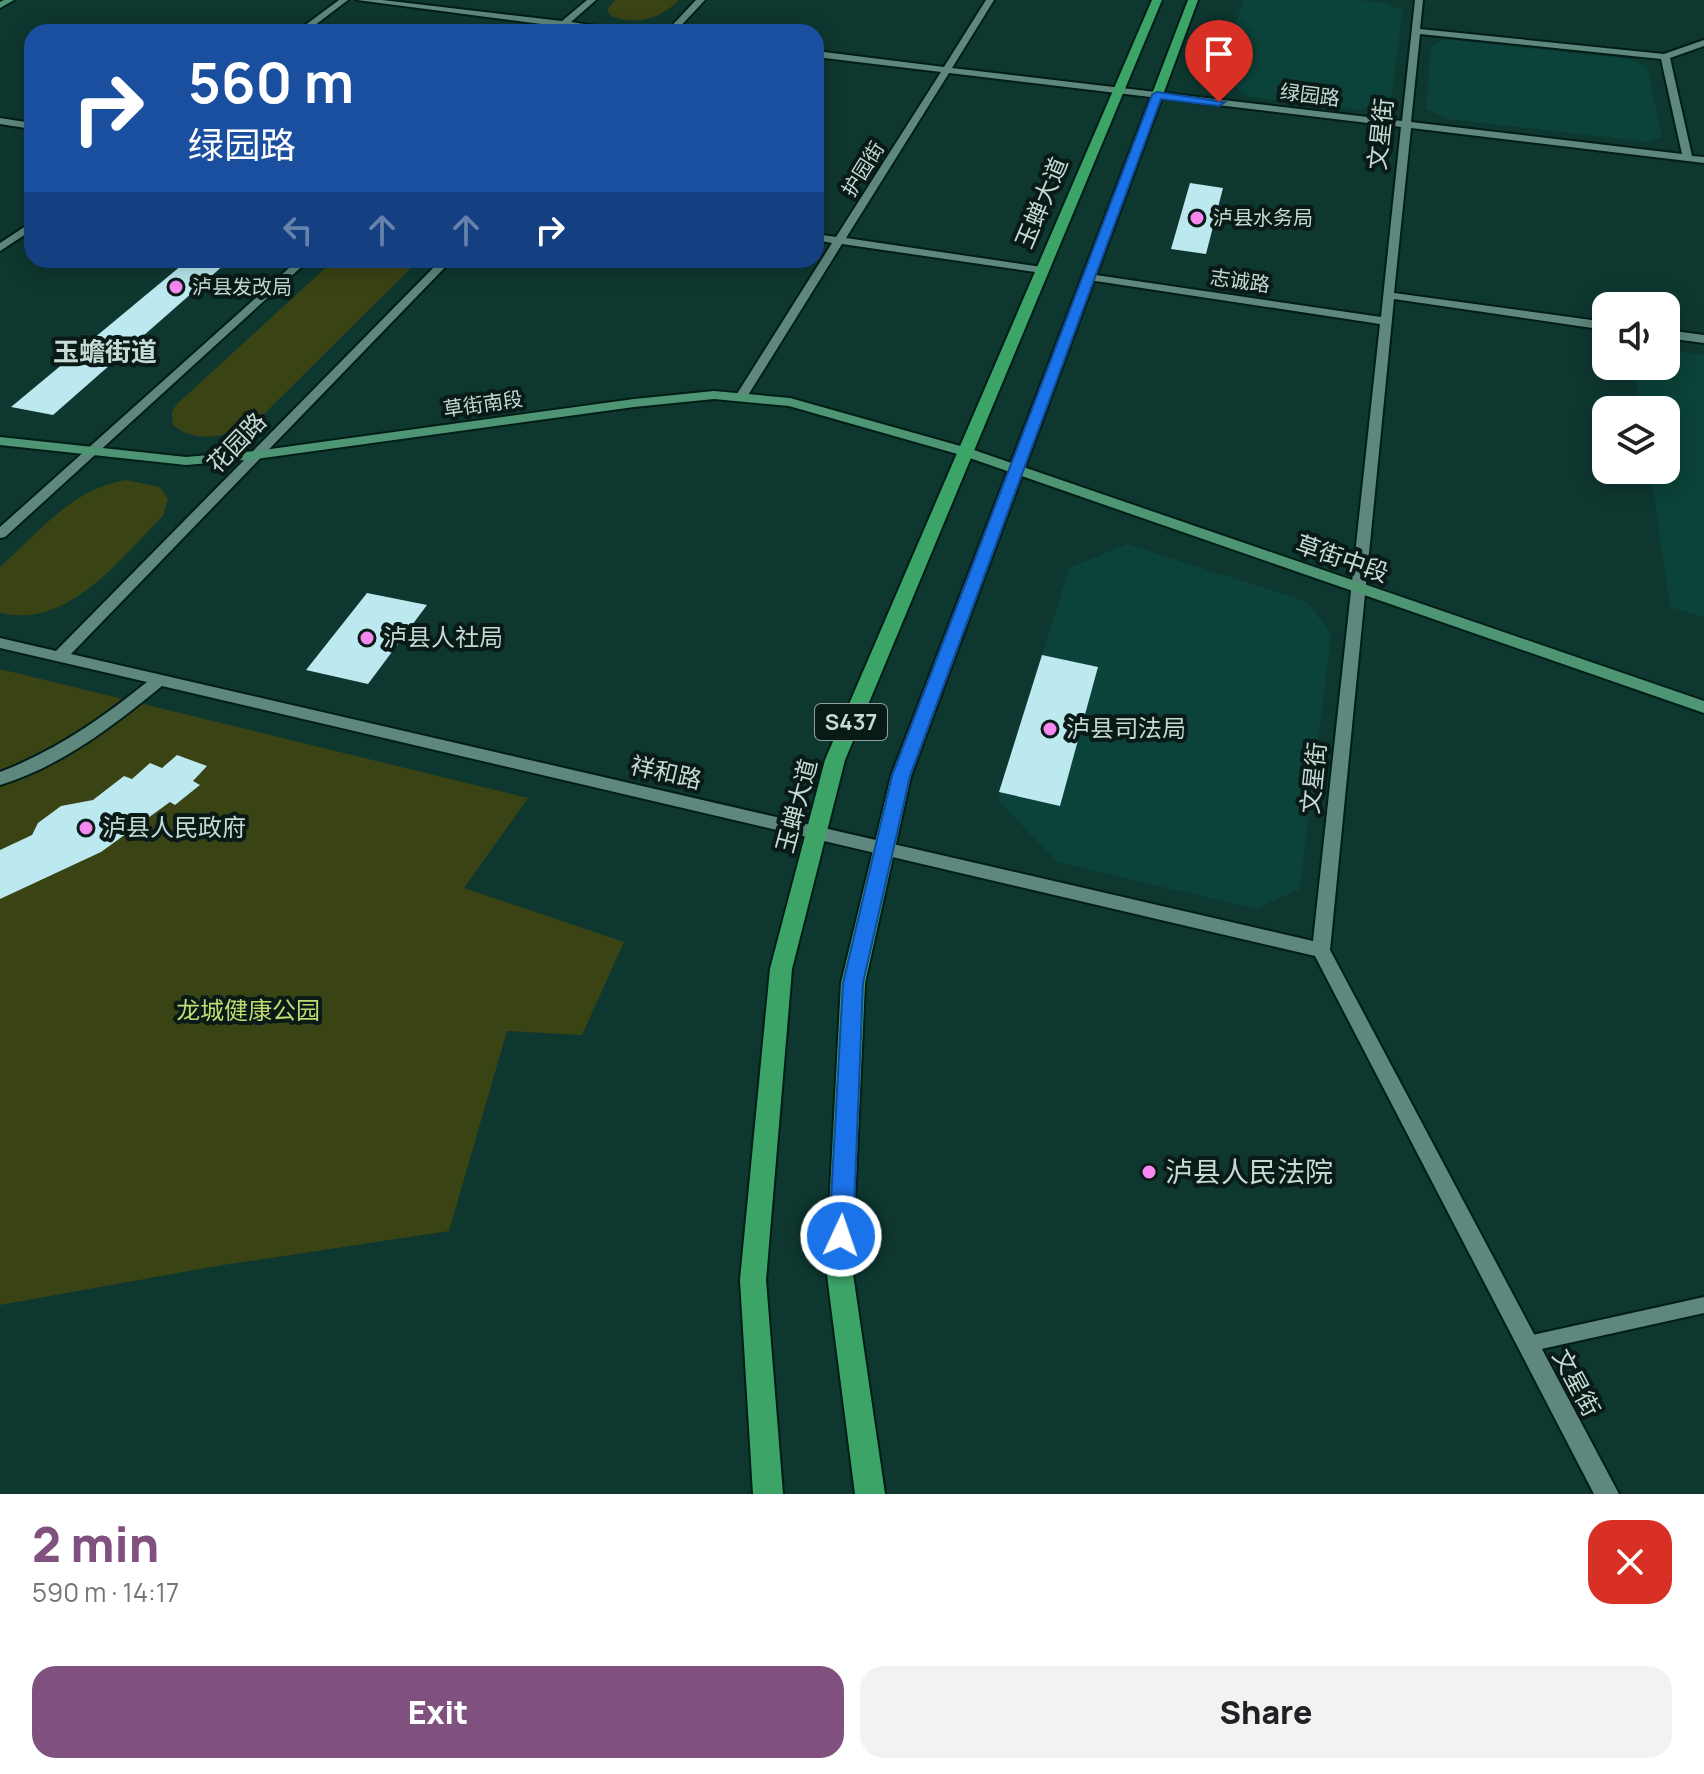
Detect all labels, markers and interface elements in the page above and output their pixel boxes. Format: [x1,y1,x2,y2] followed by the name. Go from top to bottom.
[1185,20,1253,102] pin
[1197,32,1241,76] icon: arrive
[188,43,354,120] text: 560 m
[56,56,160,160] icon: right
[1279,77,1341,112] street label: 绿园路
[1359,96,1400,171] street label: 文星街
[188,120,296,169] text: 绿园路
[835,136,890,201] street label: 护园街
[1007,152,1075,253] street label: 玉蝉大道
[1213,204,1313,231] place label: 泸县水务局
[276,208,320,252] icon: left
[360,208,404,252] icon: ahead
[444,208,488,252] icon: ahead
[528,208,572,252] icon: right
[1188,209,1206,227] marker: 泸县水务局
[1208,263,1272,298] street label: 志诚路
[192,273,292,300] place label: 泸县发改局
[167,278,185,296] marker: 泸县发改局
[1592,292,1680,484] map controls
[1592,292,1680,380] button: sound
[53,333,157,369] district label: 玉蟾街道
[441,385,524,422] street label: 草街南段
[1592,396,1680,484] button: layers
[199,405,273,479] street label: 花园路
[1292,526,1393,589] street label: 草街中段
[383,620,503,653] place label: 泸县人社局
[358,629,376,647] marker: 泸县人社局
[815,704,887,740] road number: S437
[1066,711,1186,744] place label: 泸县司法局
[1041,720,1059,738] marker: 泸县司法局
[1292,740,1333,815] street label: 文星街
[628,747,705,796] street label: 祥和路
[767,755,824,856] street label: 玉蝉大道
[102,810,246,843] place label: 泸县人民政府
[77,819,95,837] marker: 泸县人民政府
[176,993,320,1026] park label: 龙城健康公园
[1165,1152,1333,1190] place label: 泸县人民法院
[1140,1163,1158,1181] marker: 泸县人民法院
[799,1194,883,1278] position arrow
[1546,1343,1609,1422] street label: 文星街
[32,1511,159,1576] text: 2 min
[1588,1520,1672,1604] button: close
[32,1574,179,1610] text: 590 m · 14:17
[32,1666,844,1758] button: Exit
[860,1666,1672,1758] button: Share

